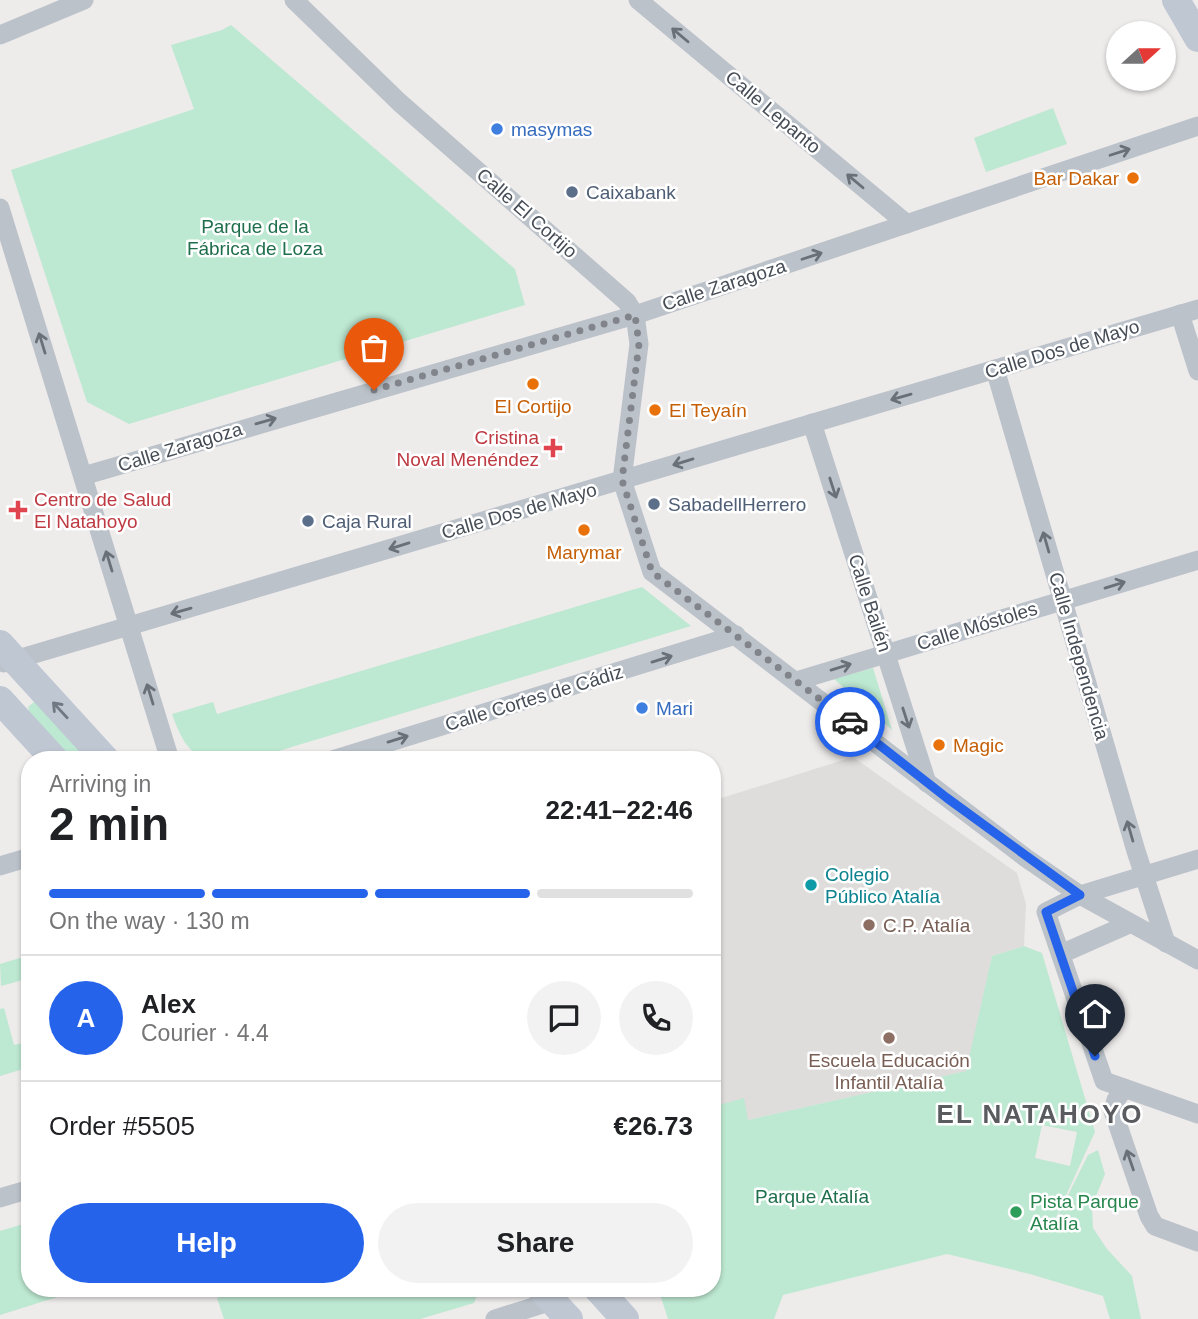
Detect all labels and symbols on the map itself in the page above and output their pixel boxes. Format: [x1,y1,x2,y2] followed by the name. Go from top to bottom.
[1106,21,1176,91] north arrow
[671,27,689,43] one-way arrow
[721,66,825,158] street label: Calle Lepanto
[511,119,592,140] place label: masymas
[489,121,505,137] marker: masymas
[1109,144,1131,157] one-way arrow
[473,164,581,262] street label: Calle El Cortijo
[1033,168,1120,189] place label: Bar Dakar
[1125,170,1141,186] marker: Bar Dakar
[846,173,864,188] one-way arrow
[586,182,676,203] place label: Caixabank
[564,184,580,200] marker: Caixabank
[187,216,324,259] park label: Parque de la Fábrica de Loza
[800,249,822,261] one-way arrow
[659,255,789,315] street label: Calle Zaragoza
[982,315,1142,383] street label: Calle Dos de Mayo
[344,318,404,390] pin
[35,333,47,355] one-way arrow
[525,376,541,392] marker: El Cortijo
[890,392,912,405] one-way arrow
[494,396,572,417] place label: El Cortijo
[669,400,747,421] place label: El Teyaín
[647,402,663,418] marker: El Teyaín
[255,414,277,427] one-way arrow
[115,418,245,476] street label: Calle Zaragoza
[396,427,539,470] place label: Cristina Noval Menéndez
[545,440,561,456] marker: Cristina Noval Menéndez
[672,456,694,469] one-way arrow
[828,477,840,499] one-way arrow
[439,479,599,543] street label: Calle Dos de Mayo
[34,489,171,532] place label: Centro de Salud El Natahoyo
[668,494,806,515] place label: SabadellHerrero
[646,496,662,512] marker: SabadellHerrero
[8,500,28,520] marker: Centro de Salud El Natahoyo
[322,511,412,532] place label: Caja Rural
[300,513,316,529] marker: Caja Rural
[576,522,592,538] marker: Marymar
[1038,531,1051,553] one-way arrow
[388,541,410,554] one-way arrow
[547,542,622,563] place label: Marymar
[102,550,115,572] one-way arrow
[844,552,896,654] street label: Calle Bailén
[1045,570,1113,743] street label: Calle Independencia
[1104,577,1126,590] one-way arrow
[914,598,1040,654] street label: Calle Móstoles
[170,605,192,618] one-way arrow
[651,652,673,665] one-way arrow
[829,660,851,673] one-way arrow
[443,661,625,735] street label: Calle Cortes de Cádiz
[143,683,156,705] one-way arrow
[815,687,885,757] courier
[656,698,693,719] place label: Mari
[634,700,650,716] marker: Mari
[52,701,68,719] one-way arrow
[901,707,914,729] one-way arrow
[386,732,408,745] one-way arrow
[953,735,1004,756] place label: Magic
[931,737,947,753] marker: Magic
[1123,820,1136,842] one-way arrow
[825,864,941,907] place label: Colegio Público Atalía
[803,877,819,893] marker: Colegio Público Atalía
[883,915,971,936] place label: C.P. Atalía
[861,917,877,933] marker: C.P. Atalía
[1065,984,1125,1056] pin
[881,1030,897,1046] marker: Escuela Educación Infantil Atalía
[808,1050,970,1093] place label: Escuela Educación Infantil Atalía
[937,1099,1143,1129] district label: EL NATAHOYO
[1123,1149,1135,1171] one-way arrow
[755,1186,869,1207] park label: Parque Atalía
[1030,1191,1139,1234] place label: Pista Parque Atalía
[1008,1204,1024,1220] marker: Pista Parque Atalía

